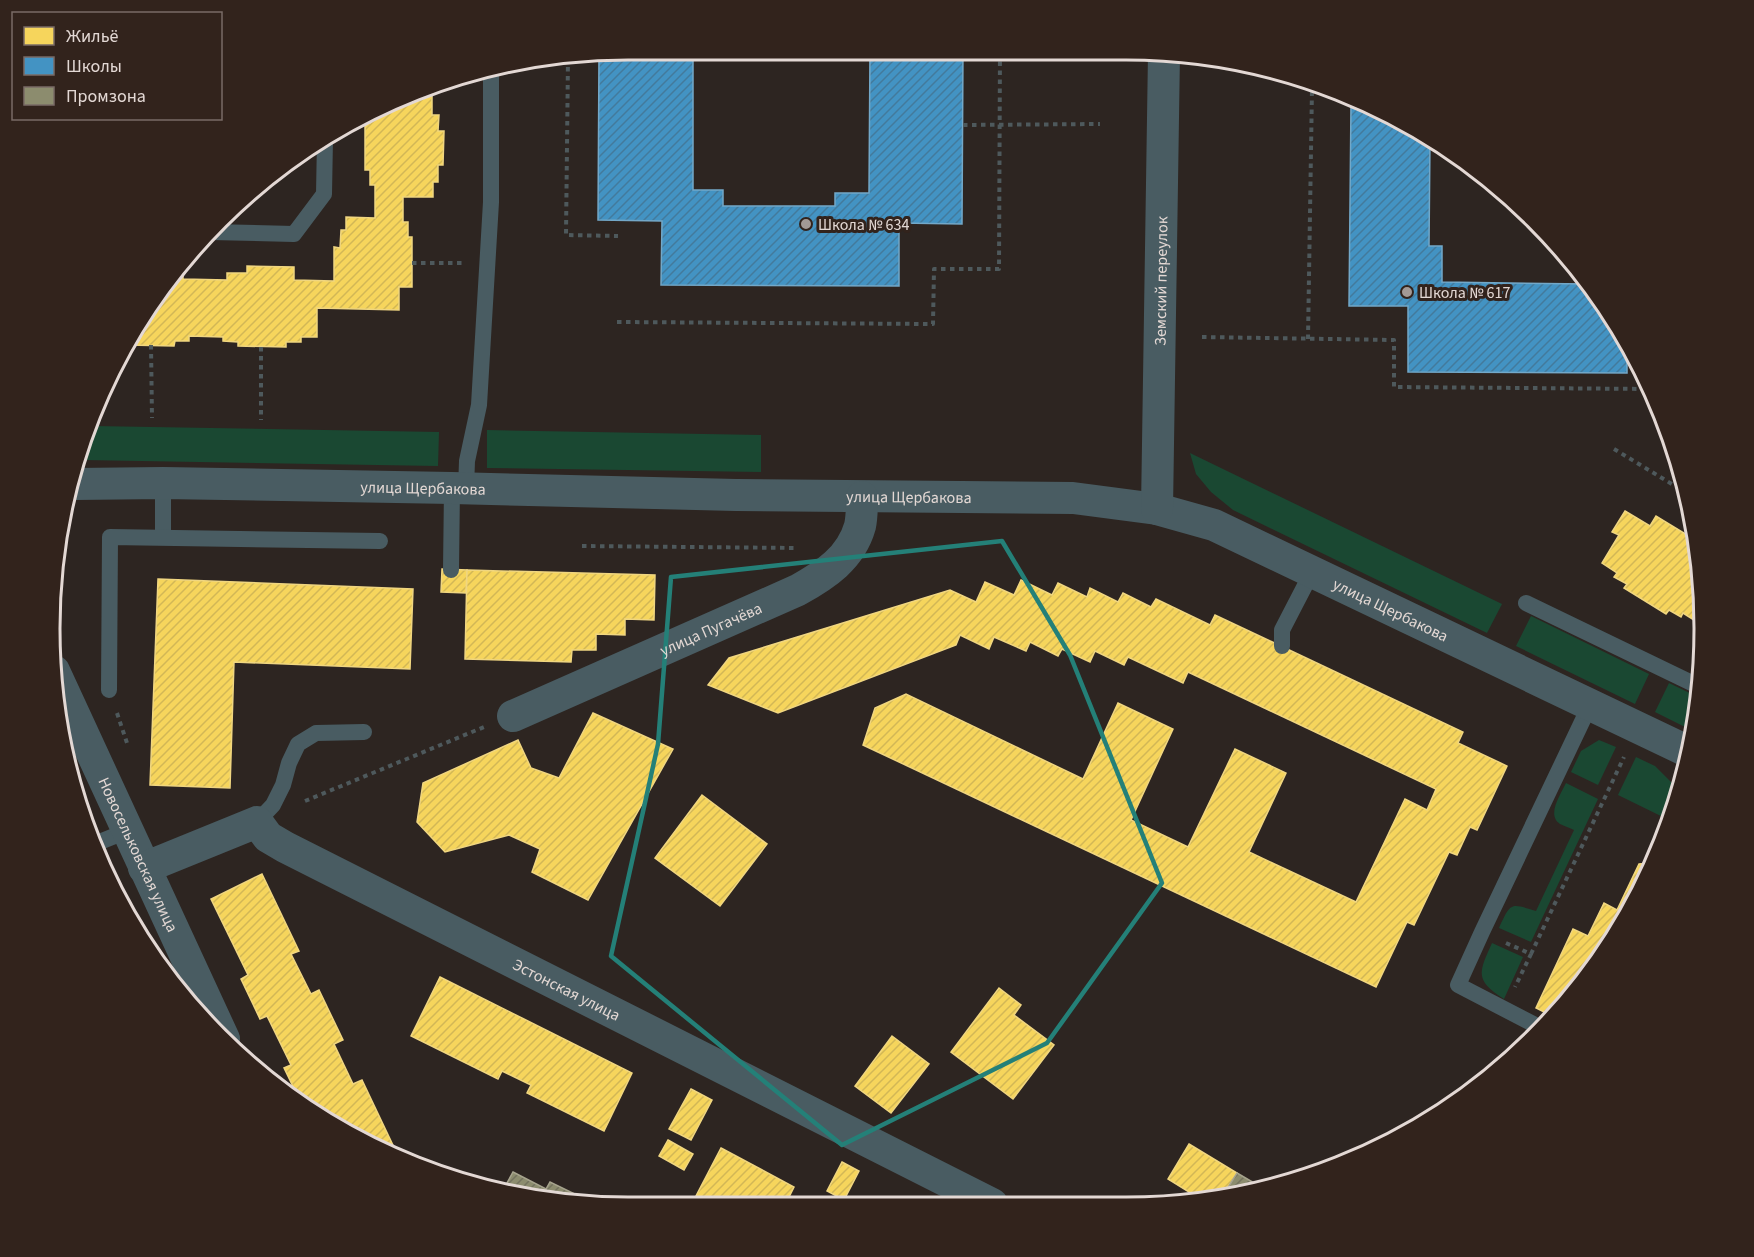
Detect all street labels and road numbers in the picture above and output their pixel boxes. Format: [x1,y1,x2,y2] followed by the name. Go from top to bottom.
[1150,216,1173,346] street label: Земский переулок
[360,476,486,501] street label: улица Щербакова
[846,486,972,509] street label: улица Щербакова
[1329,573,1452,647] street label: улица Щербакова
[656,597,765,662] street label: улица Пугачёва
[93,774,183,936] street label: Новосельковская улица
[509,954,624,1027] street label: Эстонская улица

